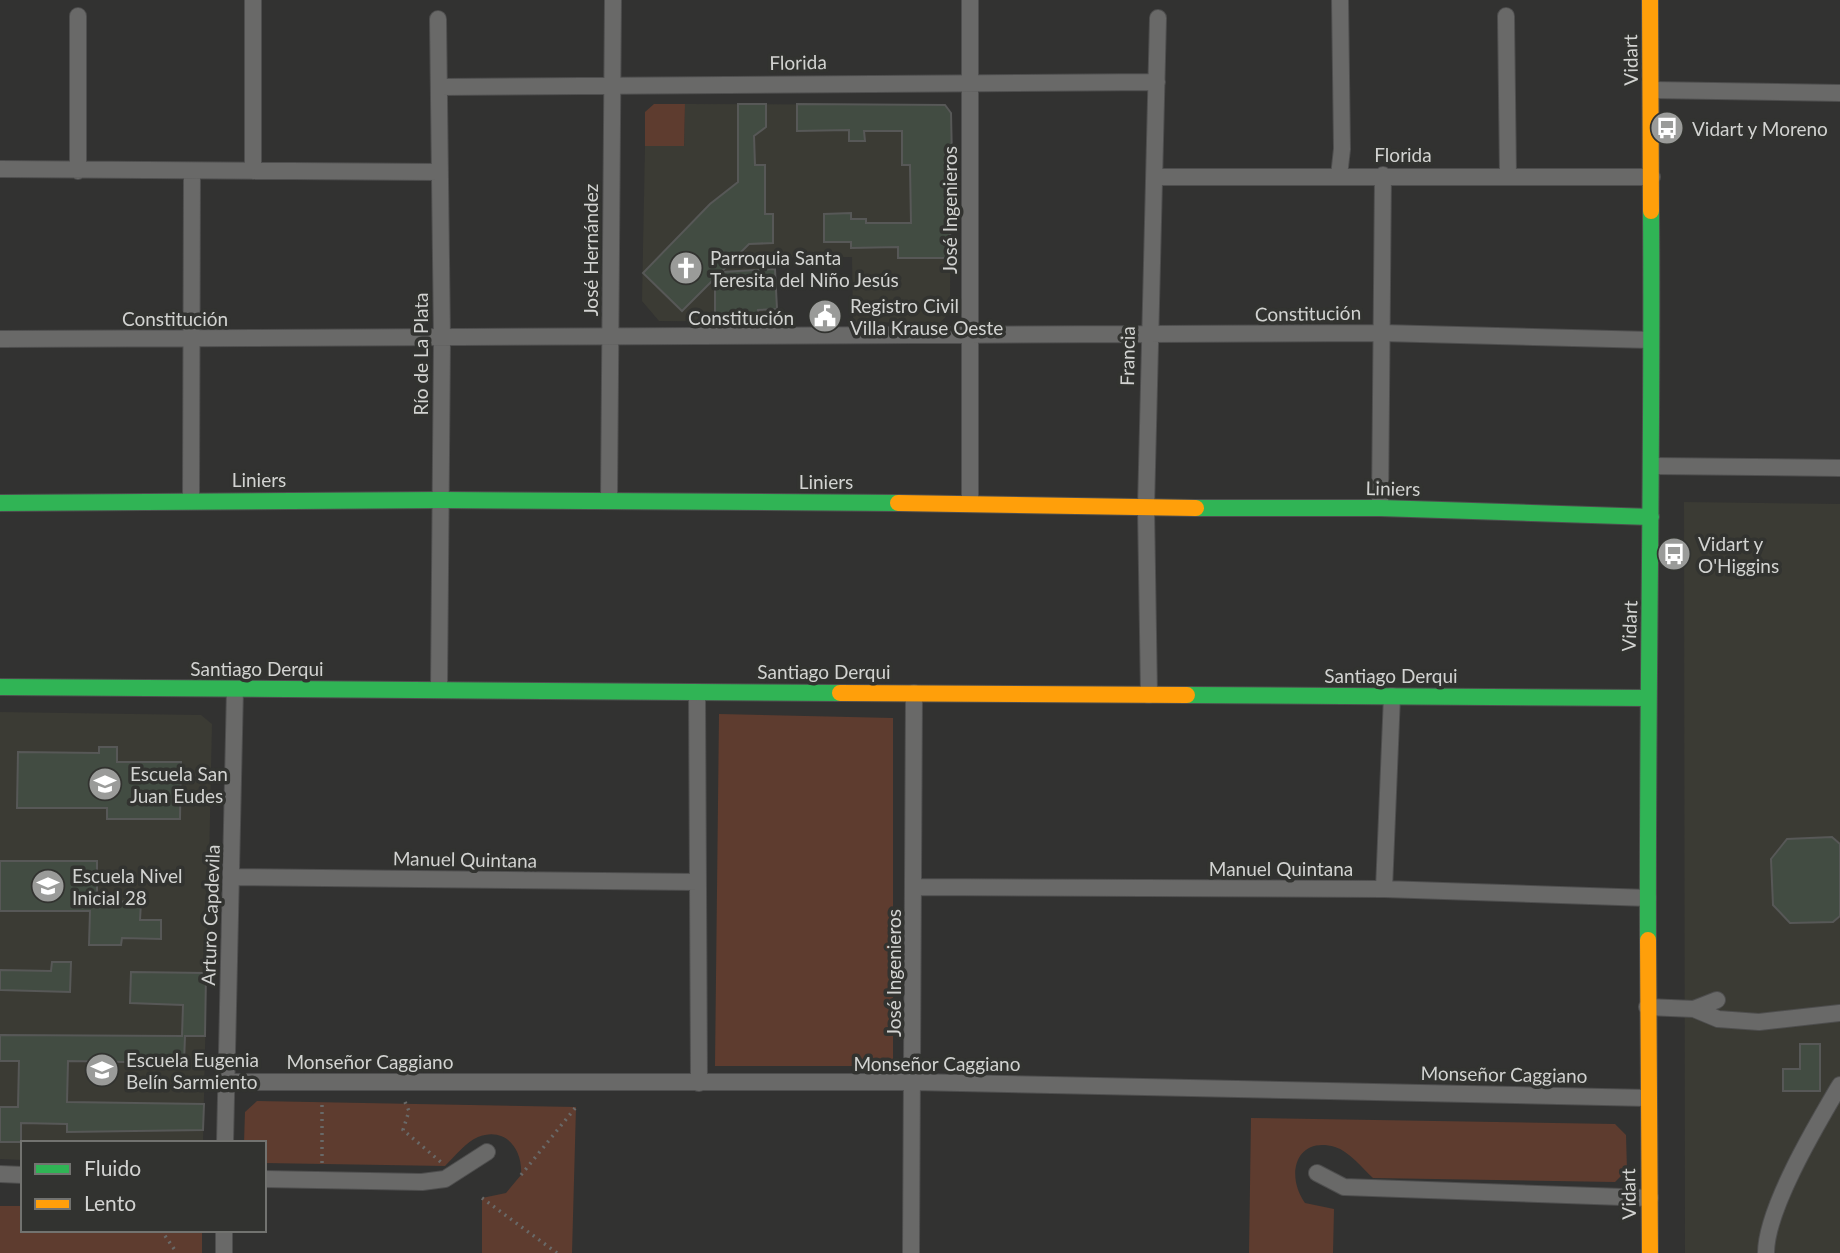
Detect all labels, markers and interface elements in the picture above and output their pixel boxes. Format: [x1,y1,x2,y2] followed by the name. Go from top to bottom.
[1618,34,1642,86] street label: Vidart
[769,50,827,74] street label: Florida
[1648,109,1686,147] bus stop icon: Vidart y Moreno
[1692,117,1828,140] place label: Vidart y Moreno
[1374,143,1432,166] street label: Florida
[938,146,961,274] street label: José Ingenieros
[579,184,602,316] street label: José Hernández
[710,246,899,291] place label: Parroquia Santa Teresita del Niño Jesús
[667,249,705,287] church icon: Parroquia Santa Teresita del Niño Jesús
[409,293,432,415] street label: Río de La Plata
[850,294,1003,339] place label: Registro Civil Villa Krause Oeste
[806,297,844,335] public building icon: Registro Civil Villa Krause Oeste
[1255,301,1361,325] street label: Constitución
[688,306,794,329] street label: Constitución
[122,307,228,330] street label: Constitución
[1115,326,1139,386] street label: Francia
[232,468,286,491] street label: Liniers
[799,470,853,493] street label: Liniers
[1365,476,1421,500] street label: Liniers
[1698,532,1779,577] place label: Vidart y O'Higgins
[1655,535,1693,573] bus stop icon: Vidart y O'Higgins
[1617,600,1641,652] street label: Vidart
[190,657,324,680] street label: Santiago Derqui
[757,660,891,683] street label: Santiago Derqui
[1324,664,1458,687] street label: Santiago Derqui
[130,762,228,807] place label: Escuela San Juan Eudes
[86,765,124,803] school or university icon: Escuela San Juan Eudes
[196,844,224,986] street label: Arturo Capdevila
[393,846,537,872] street label: Manuel Quintana
[1209,857,1353,880] street label: Manuel Quintana
[72,864,183,909] place label: Escuela Nivel Inicial 28
[29,867,67,905] school or university icon: Escuela Nivel Inicial 28
[882,909,905,1037] street label: José Ingenieros
[126,1048,259,1093] place label: Escuela Eugenia Belín Sarmiento
[287,1050,453,1073] street label: Monseñor Caggiano
[83,1051,121,1089] school or university icon: Escuela Eugenia Belín Sarmiento
[854,1052,1020,1075] street label: Monseñor Caggiano
[1420,1061,1588,1087] street label: Monseñor Caggiano
[21,1141,266,1232] legend
[84,1155,141,1180] text: Fluido
[1616,1168,1640,1220] street label: Vidart
[84,1190,136,1215] text: Lento

